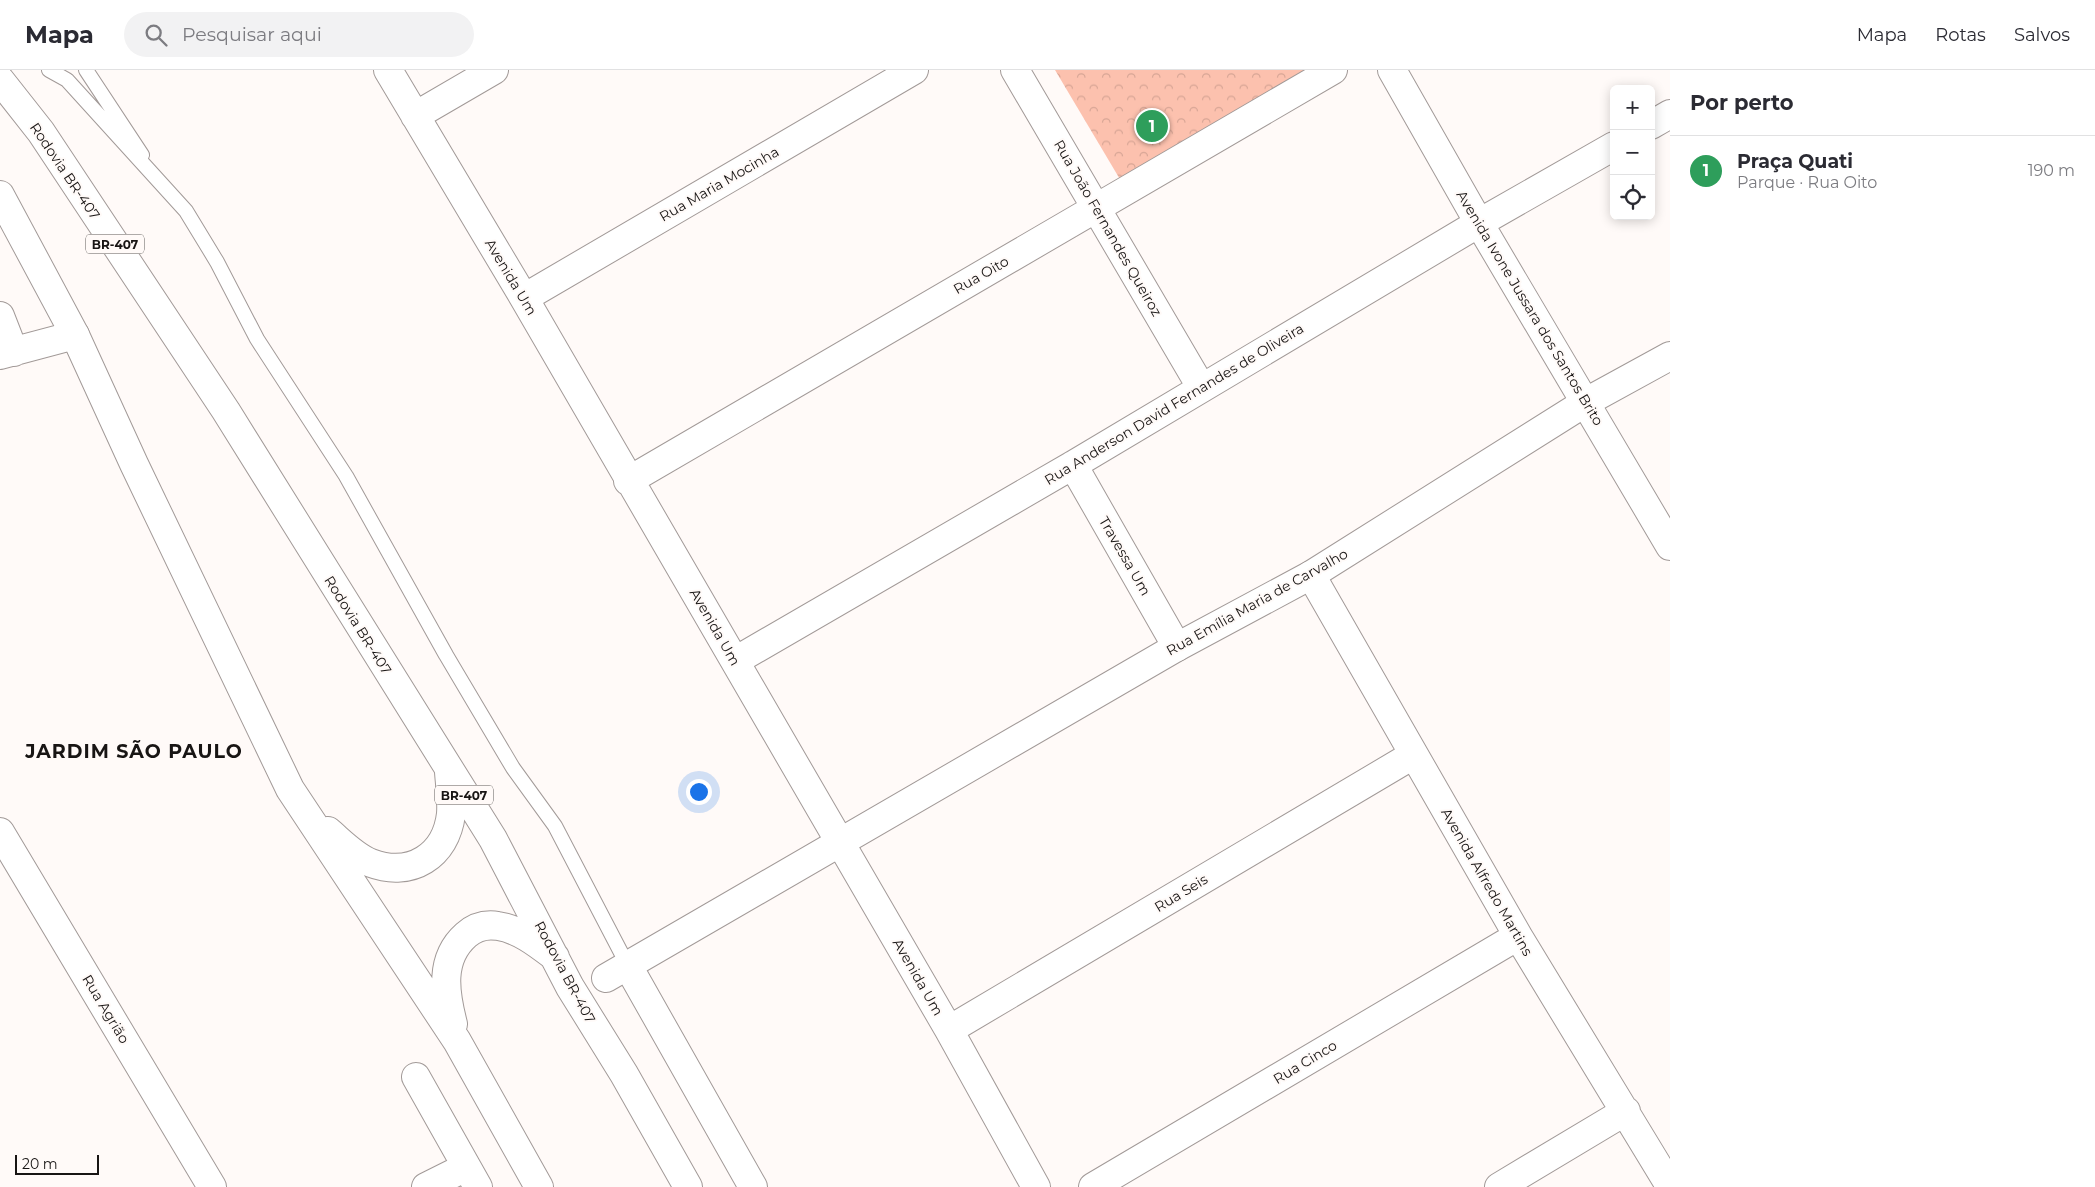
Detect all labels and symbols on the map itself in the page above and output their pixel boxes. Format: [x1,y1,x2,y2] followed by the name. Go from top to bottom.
[1136,107,1168,145] pin: 1
[26,119,104,223] street label: Rodovia BR-407
[1050,137,1166,319] street label: Rua João Fernandes Queiroz
[656,142,782,226] street label: Rua Maria Mocinha
[1452,187,1608,429] street label: Avenida Ivone Jussara dos Santos Brito
[86,234,144,253] road number: BR-407
[481,235,541,319] street label: Avenida Um
[950,252,1012,298] street label: Rua Oito
[1041,319,1307,489] street label: Rua Anderson David Fernandes de Oliveira
[1095,513,1155,599] street label: Travessa Um
[1163,544,1351,660] street label: Rua Emília Maria de Carvalho
[320,572,396,678] street label: Rodovia BR-407
[686,585,744,669] street label: Avenida Um
[24,740,243,763] district label: JARDIM SÃO PAULO
[686,779,712,805] your location
[435,786,493,804] road number: BR-407
[1437,805,1537,959] street label: Avenida Alfredo Martins
[1151,870,1211,916] street label: Rua Seis
[531,918,599,1026] street label: Rodovia BR-407
[889,935,947,1019] street label: Avenida Um
[78,971,134,1047] street label: Rua Agrião
[1270,1036,1340,1088] street label: Rua Cinco
[15,1152,99,1175] scale bar

